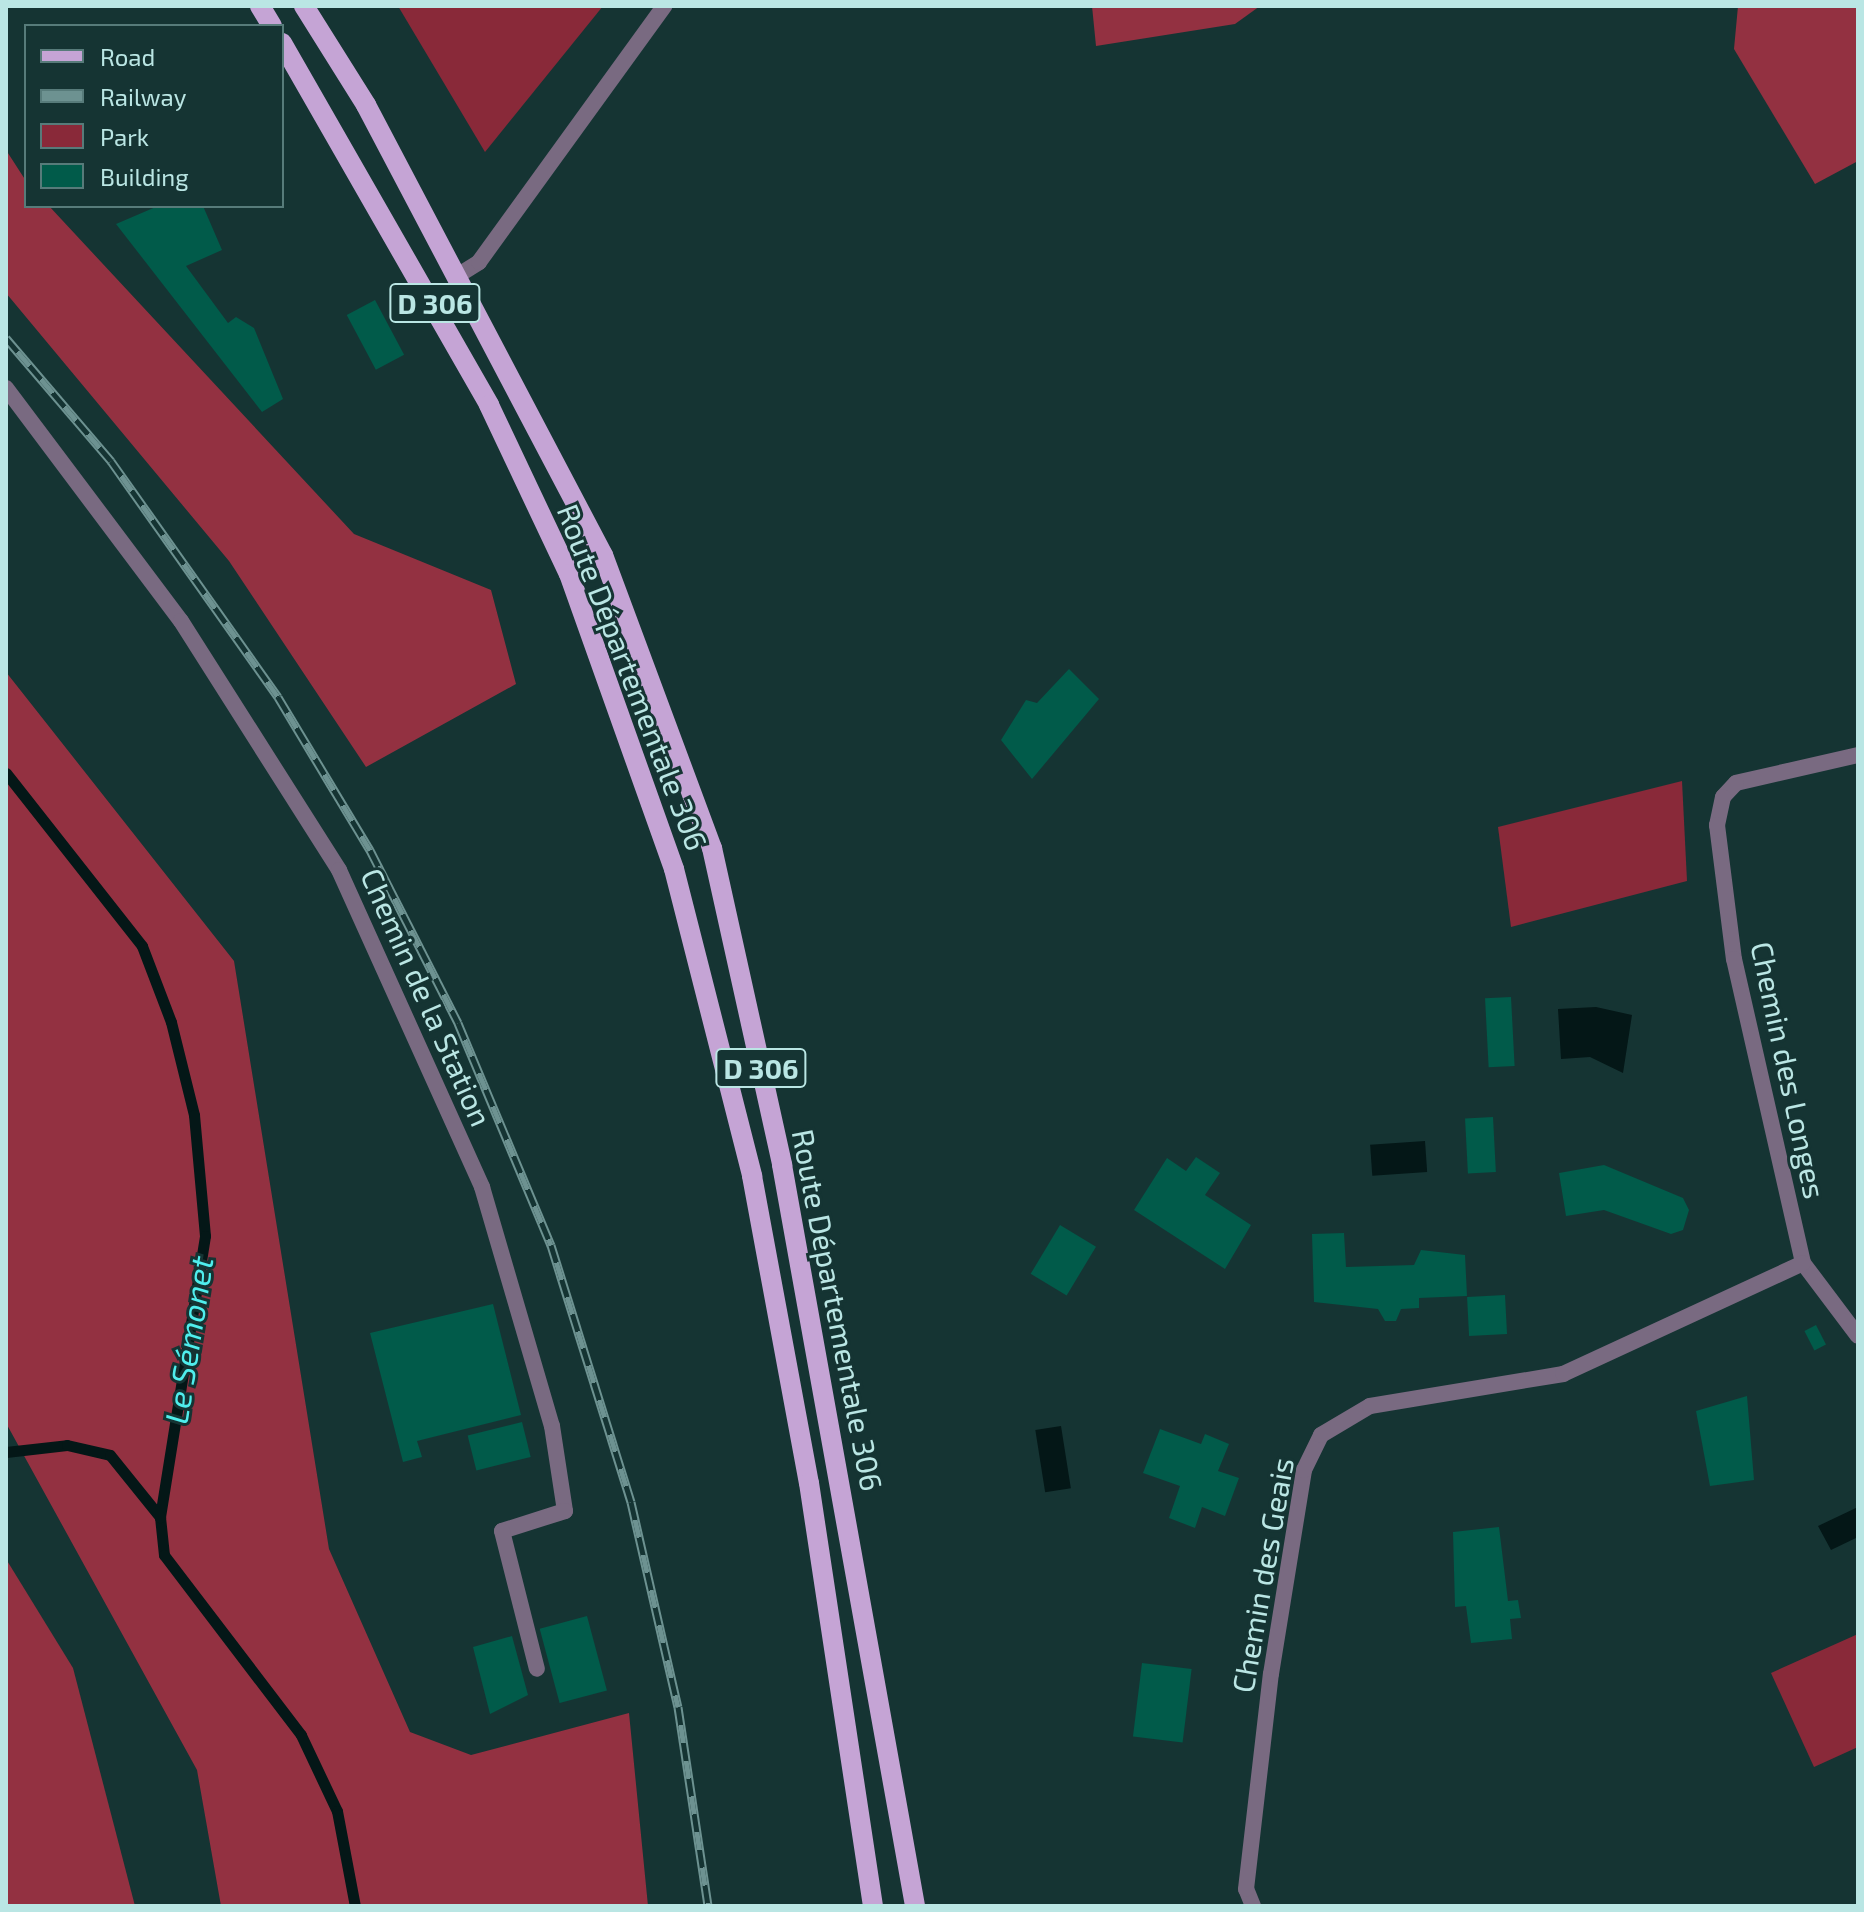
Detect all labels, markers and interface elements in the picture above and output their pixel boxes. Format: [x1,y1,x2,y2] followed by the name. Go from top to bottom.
[24,24,284,208] legend
[100,42,155,71] text: Road
[100,82,186,111] text: Railway
[100,122,149,151] text: Park
[100,162,189,191] text: Building
[389,279,481,327] road number: D 306
[550,499,716,855] street label: Route Départementale 306
[354,862,500,1132] street label: Chemin de la Station
[1744,938,1834,1202] street label: Chemin des Longes
[715,1044,807,1092] road number: D 306
[785,1126,891,1494] street label: Route Départementale 306
[156,1253,220,1427] water label: Le Sémonet
[1224,1455,1300,1695] street label: Chemin des Geais

